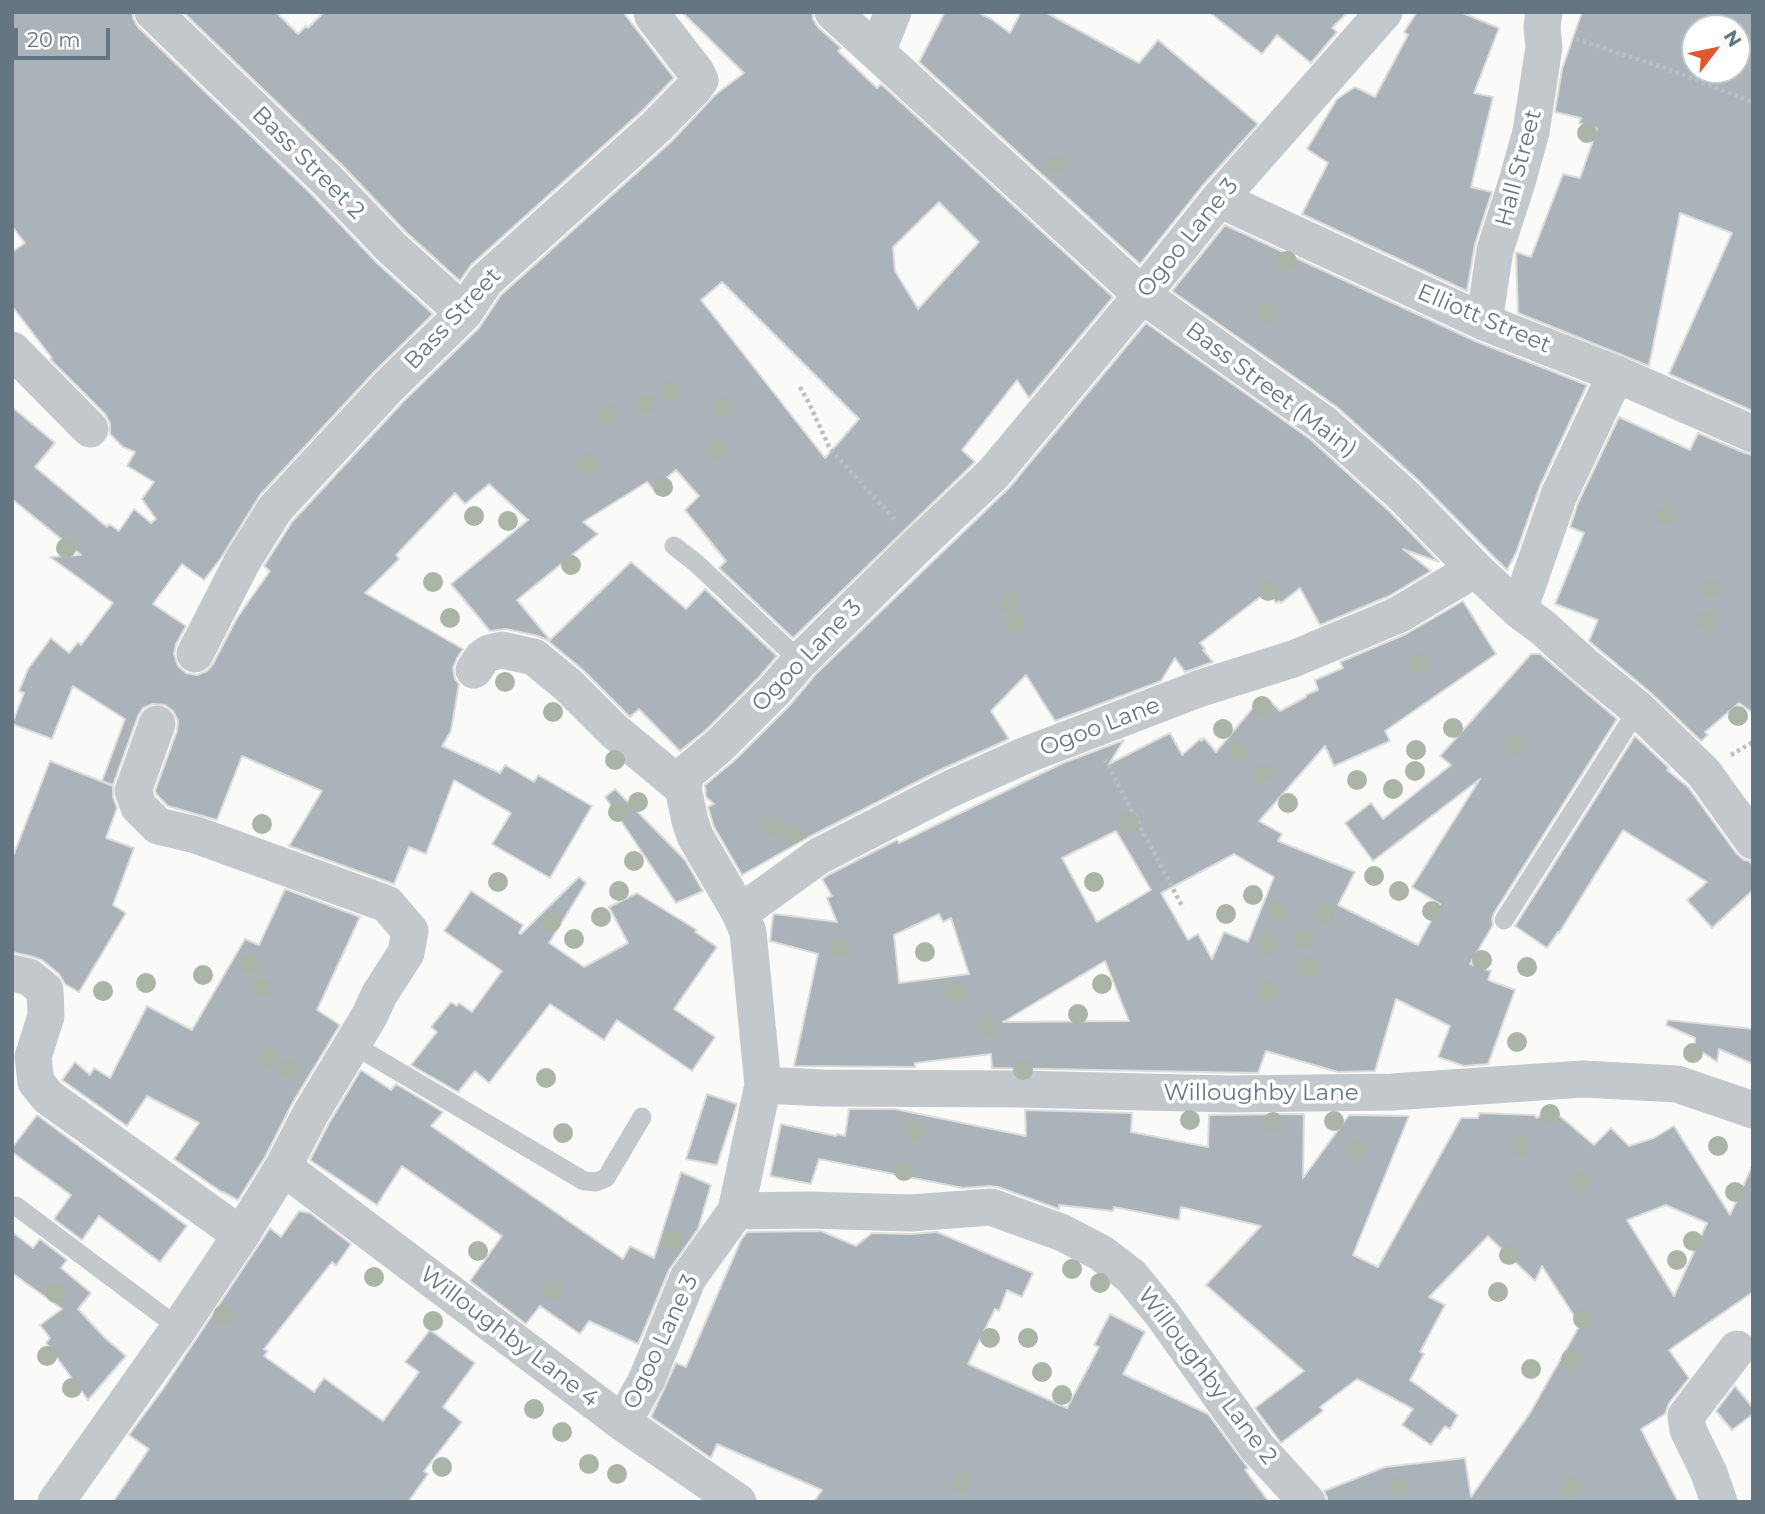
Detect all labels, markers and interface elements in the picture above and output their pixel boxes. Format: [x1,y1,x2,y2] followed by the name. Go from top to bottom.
[18,14,114,58] scale bar
[1681,14,1751,84] north arrow
[1719,26,1746,51] text: N
[27,27,81,52] text: 20 m
[246,101,370,225] street label: Bass Street 2
[1490,106,1548,230] street label: Hall Street
[1132,173,1244,303] street label: Ogoo Lane 3
[399,262,507,376] street label: Bass Street
[1413,278,1555,360] street label: Elliott Street
[1180,317,1362,463] street label: Bass Street (Main)
[747,594,867,718] street label: Ogoo Lane 3
[1036,691,1164,763] street label: Ogoo Lane
[1163,1079,1359,1107] street label: Willoughby Lane
[414,1261,604,1413] street label: Willoughby Lane 4
[618,1270,704,1414] street label: Ogoo Lane 3
[1131,1282,1283,1470] street label: Willoughby Lane 2

